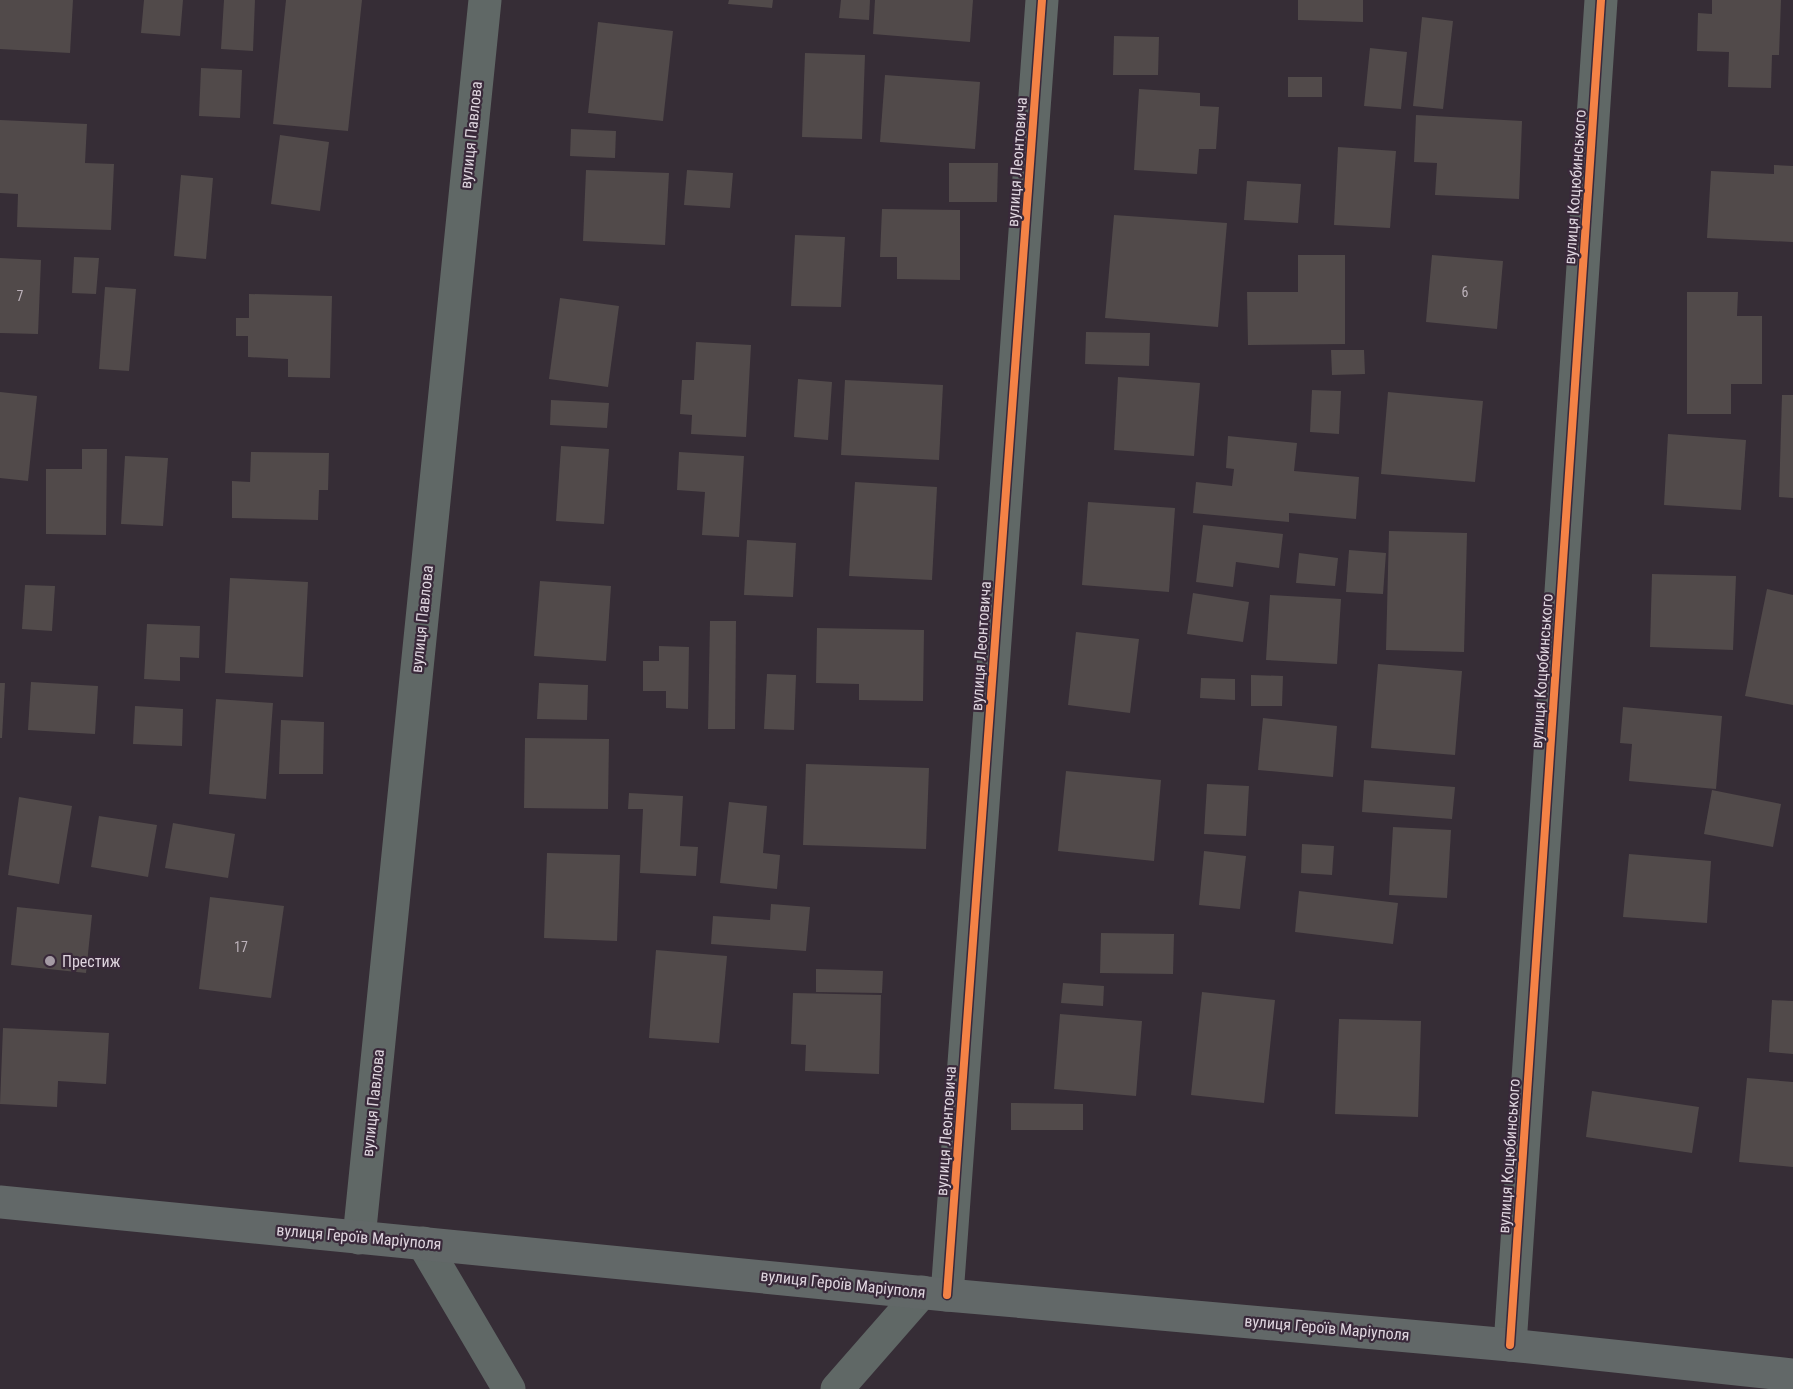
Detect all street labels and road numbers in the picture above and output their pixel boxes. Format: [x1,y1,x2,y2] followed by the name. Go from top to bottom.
[456,80,486,190] street label: вулиця Павлова
[1003,96,1031,228] street label: вулиця Леонтовича
[1560,109,1590,265] street label: вулиця Коцюбинського
[407,564,437,674] street label: вулиця Павлова
[967,580,995,712] street label: вулиця Леонтовича
[1527,593,1557,749] street label: вулиця Коцюбинського
[358,1048,388,1158] street label: вулиця Павлова
[932,1065,960,1197] street label: вулиця Леонтовича
[1494,1078,1524,1234] street label: вулиця Коцюбинського
[276,1220,442,1254] street label: вулиця Героїв Маріуполя
[760,1266,926,1302] street label: вулиця Героїв Маріуполя
[1244,1311,1410,1345] street label: вулиця Героїв Маріуполя

